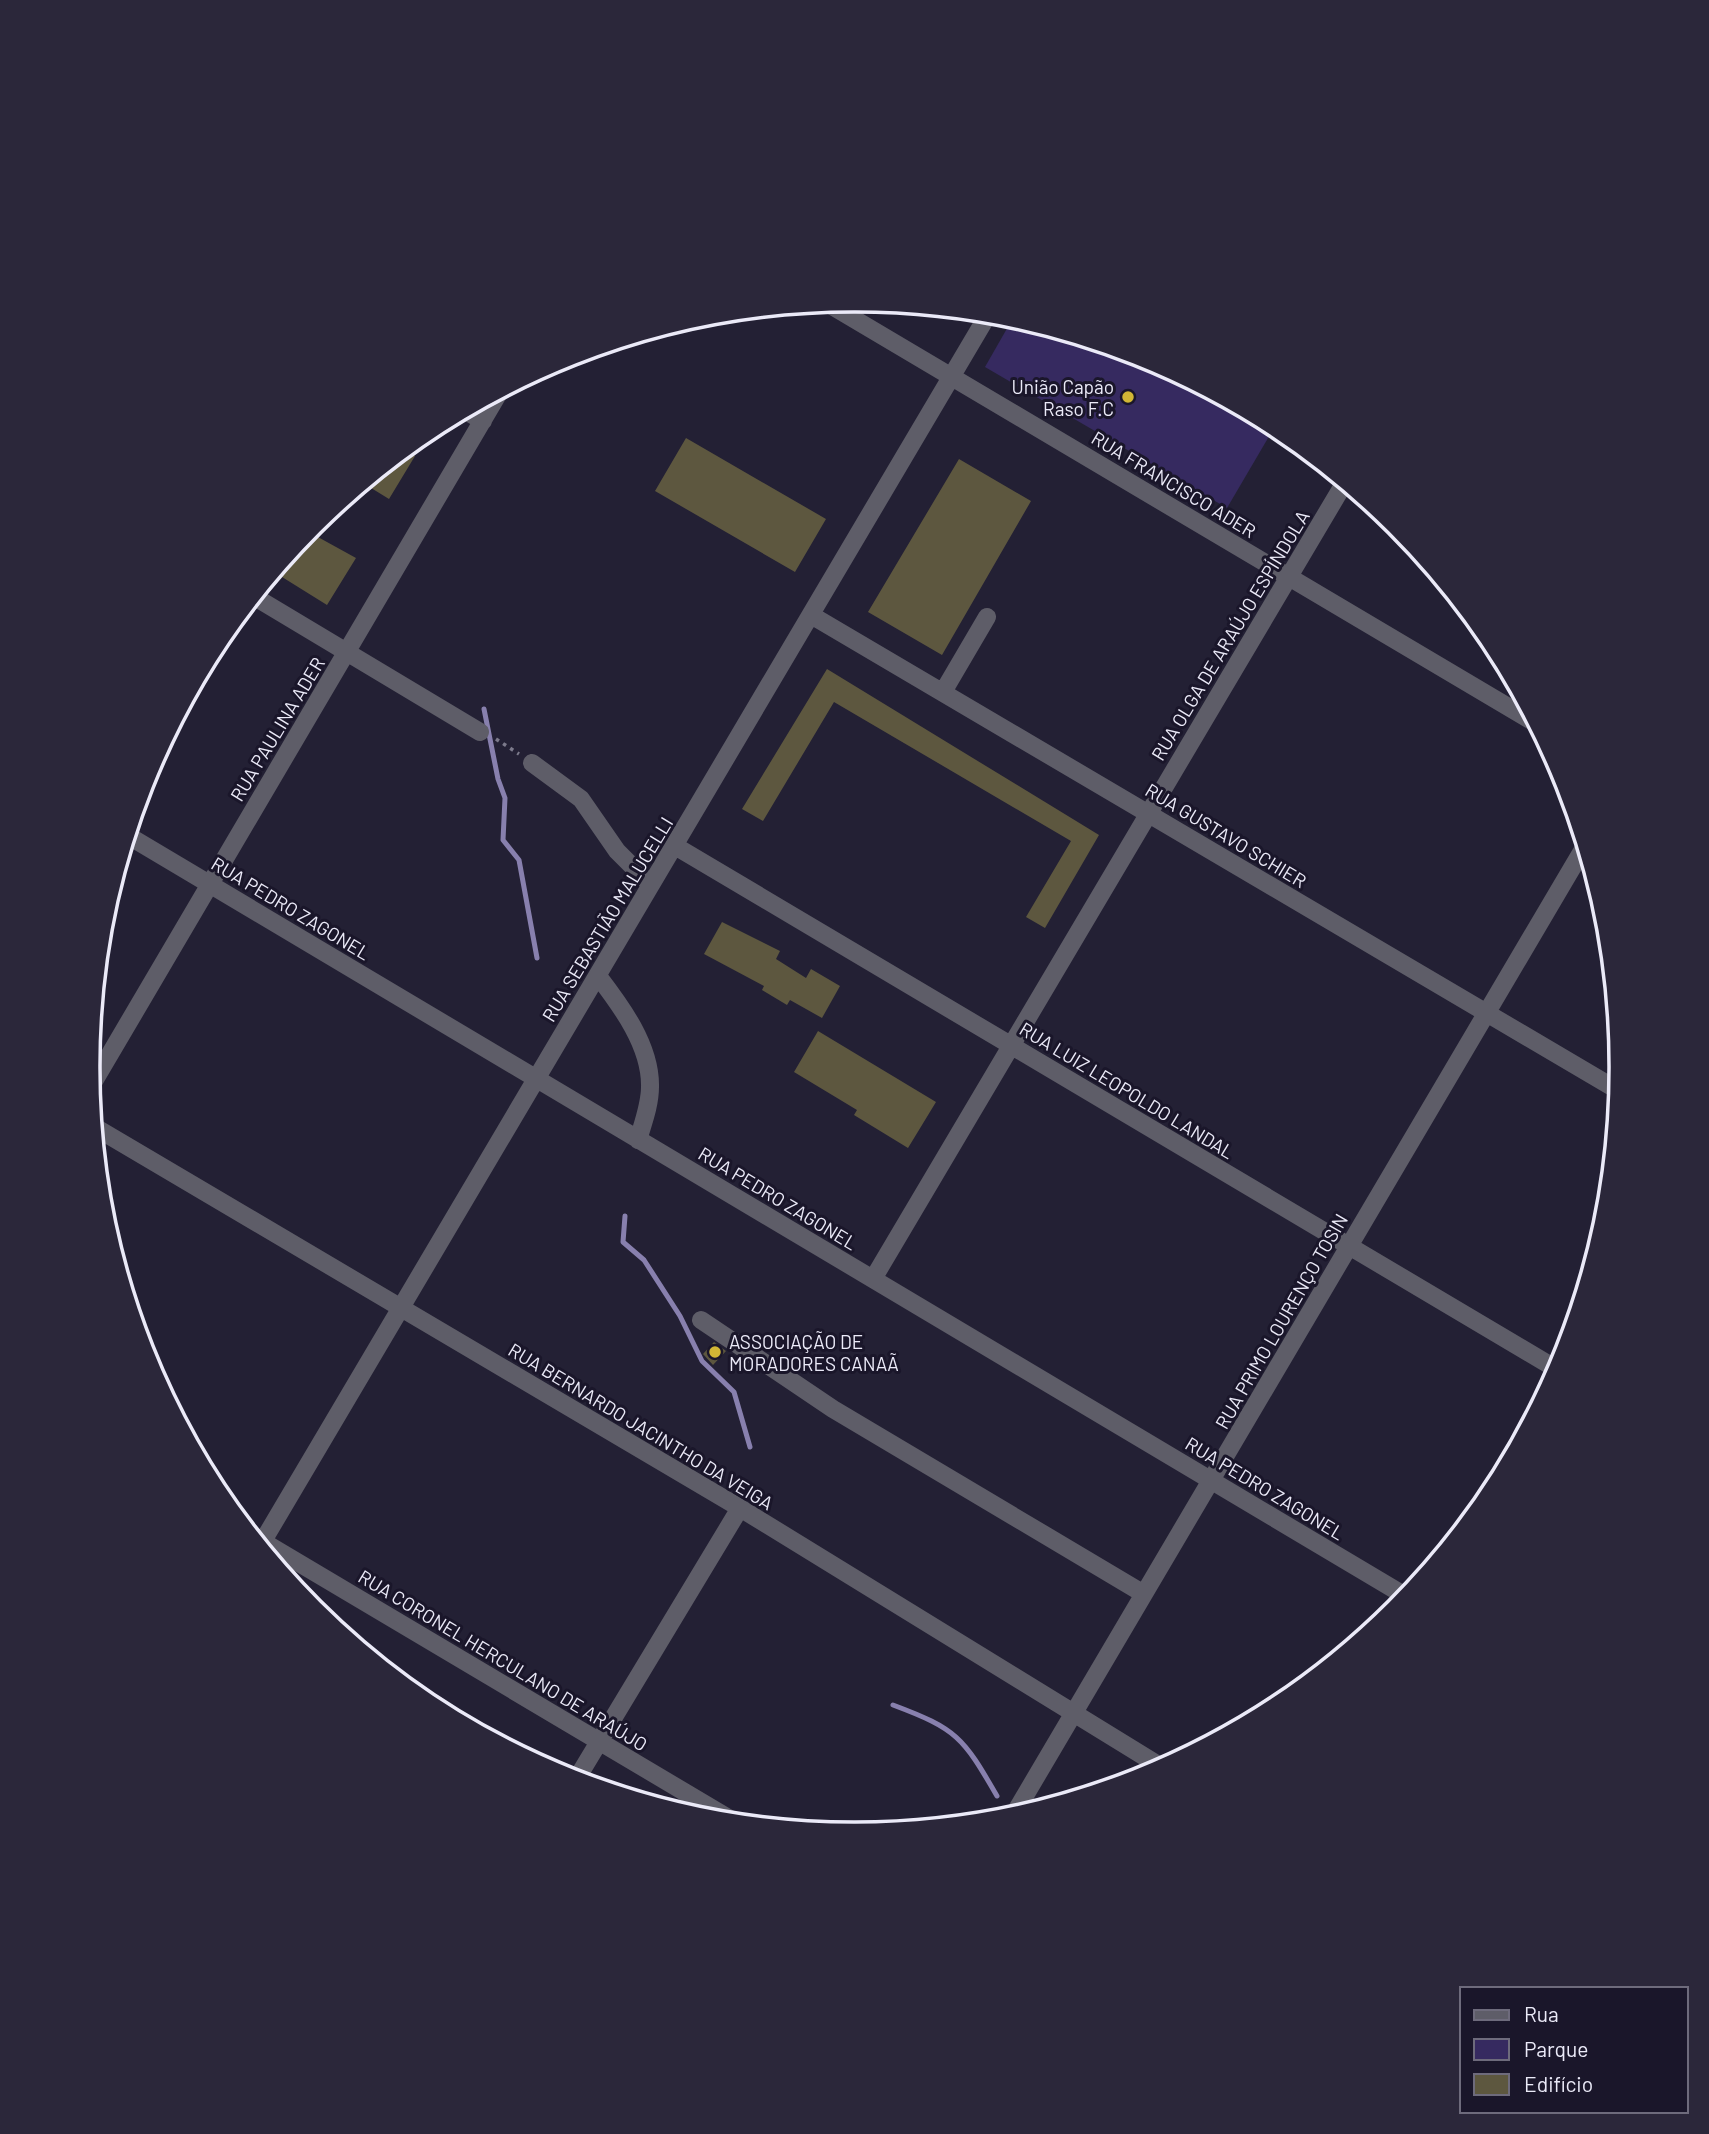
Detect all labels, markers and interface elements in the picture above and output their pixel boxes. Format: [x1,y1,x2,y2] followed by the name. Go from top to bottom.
[1011,375,1114,420] place label: União Capão Raso F.C
[1120,389,1136,405] marker: União Capão Raso F.C
[1088,426,1260,542] street label: RUA FRANCISCO ADER
[1146,506,1314,764] street label: RUA OLGA DE ARAÚJO ESPÍNDOLA
[225,653,329,805] street label: RUA PAULINA ADER
[1141,778,1311,892] street label: RUA GUSTAVO SCHIER
[537,812,677,1026] street label: RUA SEBASTIÃO MALUCELLI
[208,852,375,965] street label: RUA PEDRO ZAGONEL
[1016,1017,1239,1163] street label: RUA LUIZ LEOPOLDO LANDAL
[695,1142,862,1255] street label: RUA PEDRO ZAGONEL
[1210,1209,1352,1433] street label: RUA PRIMO LOURENÇO TOSIN
[729,1330,899,1375] place label: ASSOCIAÇÃO DE MORADORES CANAÃ
[504,1338,778,1514] street label: RUA BERNARDO JACINTHO DA VEIGA
[707,1344,723,1360] marker: ASSOCIAÇÃO DE MORADORES CANAÃ
[1182,1432,1349,1545] street label: RUA PEDRO ZAGONEL
[354,1564,652,1756] street label: RUA CORONEL HERCULANO DE ARAÚJO
[1460,1987,1688,2113] legend
[1524,2001,1559,2026] text: Rua
[1524,2036,1589,2061] text: Parque
[1524,2071,1593,2096] text: Edifício

